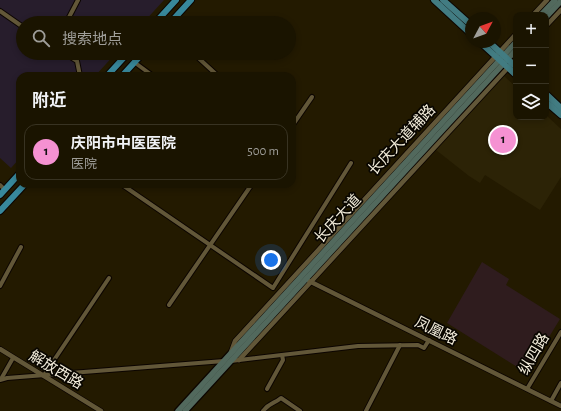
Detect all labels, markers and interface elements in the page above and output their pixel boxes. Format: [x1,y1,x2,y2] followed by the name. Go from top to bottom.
[465,12,501,48] north arrow
[513,12,549,120] map controls
[513,12,549,48] button: +
[16,16,296,60] search box
[30,27,52,49] icon: search
[62,32,122,47] text: 搜索地点
[513,48,549,84] button: −
[513,84,549,120] button: layers
[32,92,66,109] text: 附近
[365,101,438,178] street label: 长庆大道辅路
[490,125,516,155] pin: 1
[71,136,176,151] text: 庆阳市中医医院
[44,145,48,158] text: 1
[247,145,279,158] text: 500 m
[71,158,97,171] text: 医院
[311,191,364,246] street label: 长庆大道
[261,250,281,270] your location
[412,313,460,348] street label: 凤凰路
[515,330,552,377] street label: 纵四路
[26,347,86,392] street label: 解放西路

